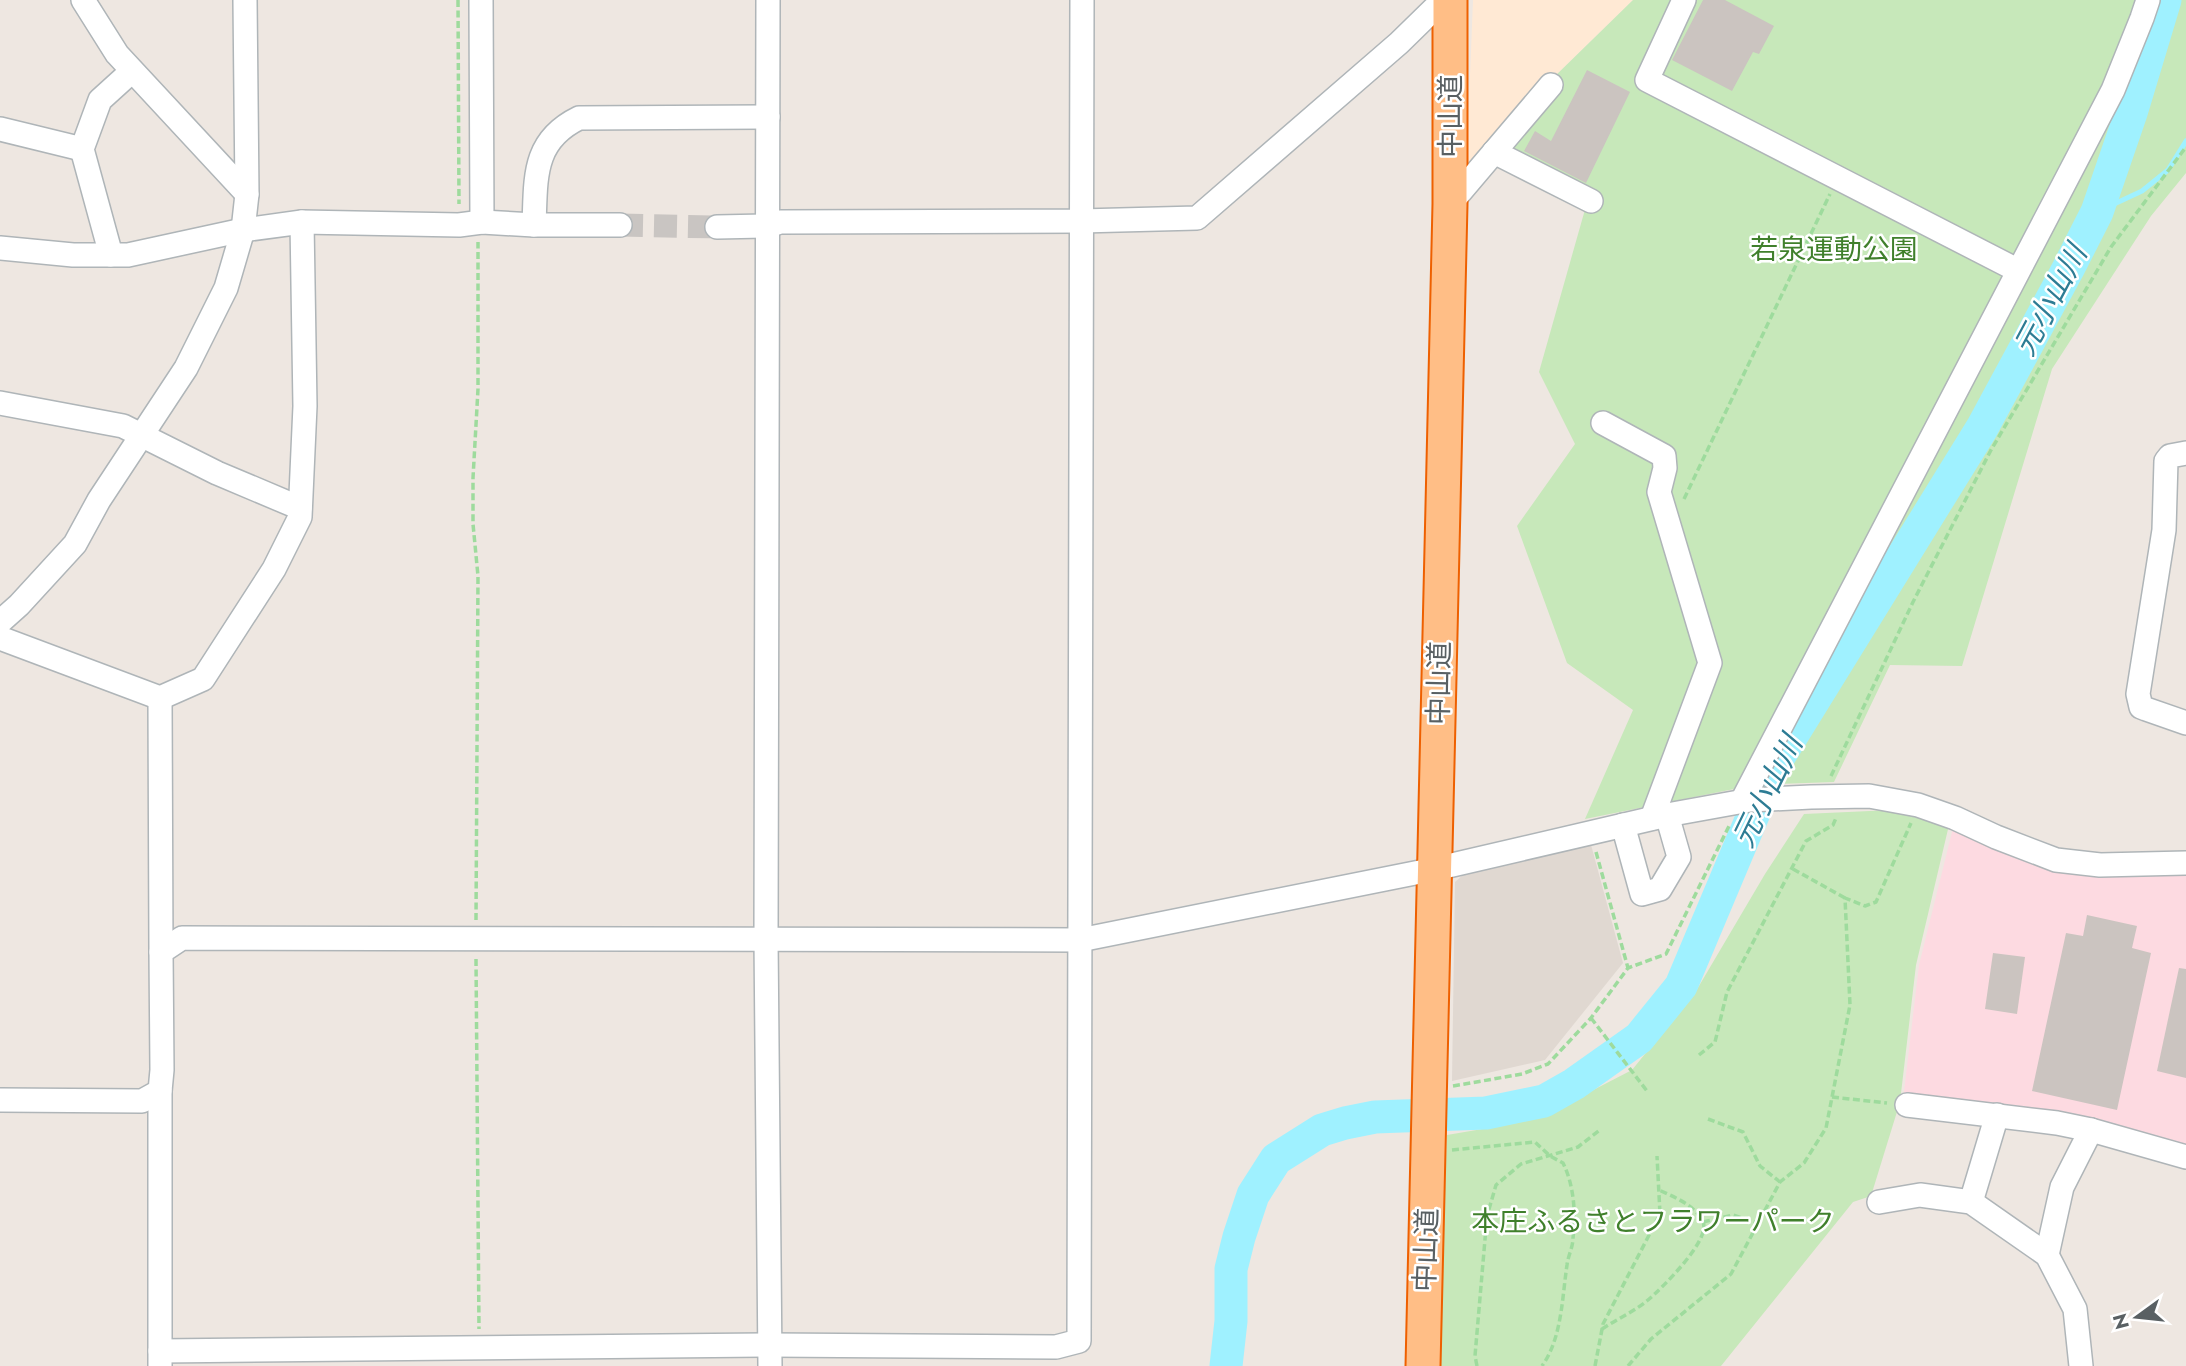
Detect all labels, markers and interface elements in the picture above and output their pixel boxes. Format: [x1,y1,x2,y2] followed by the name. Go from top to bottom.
[1430,74,1471,158] street label: 中山道
[1750,229,1918,270] park label: 若泉運動公園
[2003,234,2099,363] water label: 元小山川
[1418,641,1460,725] street label: 中山道
[1721,725,1814,854] water label: 元小山川
[1471,1201,1835,1242] park label: 本庄ふるさとフラワーパーク
[1404,1207,1448,1293] street label: 中山道
[2102,1282,2172,1352] north arrow
[2106,1310,2136,1332] text: N

